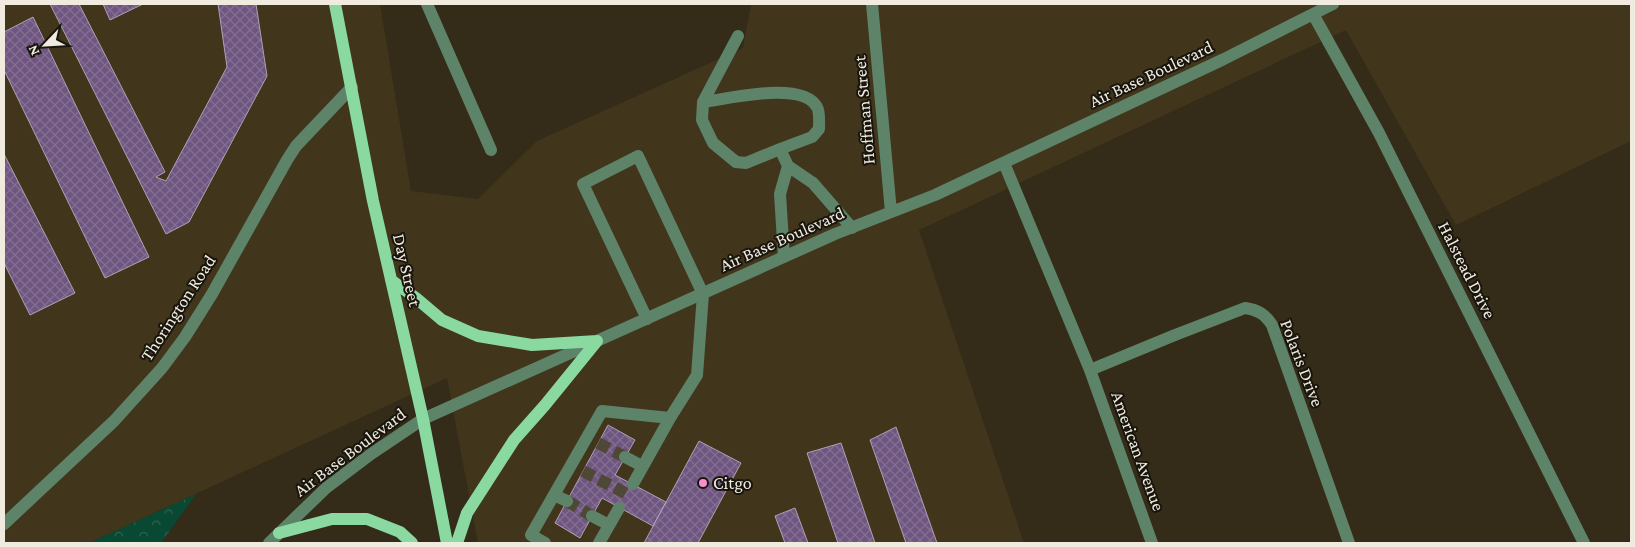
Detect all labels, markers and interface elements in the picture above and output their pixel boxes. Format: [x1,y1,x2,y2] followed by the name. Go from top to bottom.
[20,20,70,70] north arrow
[1086,36,1216,111] street label: Air Base Boulevard
[24,42,42,58] text: N
[849,54,879,165] street label: Hoffman Street
[717,202,848,275] street label: Air Base Boulevard
[1434,218,1500,322] street label: Halstead Drive
[389,232,425,309] street label: Day Street
[136,251,220,365] street label: Thorington Road
[1276,317,1328,409] street label: Polaris Drive
[1107,389,1169,514] street label: American Avenue
[290,403,410,500] street label: Air Base Boulevard
[713,473,752,493] place label: Citgo
[697,477,709,489] marker: Citgo

